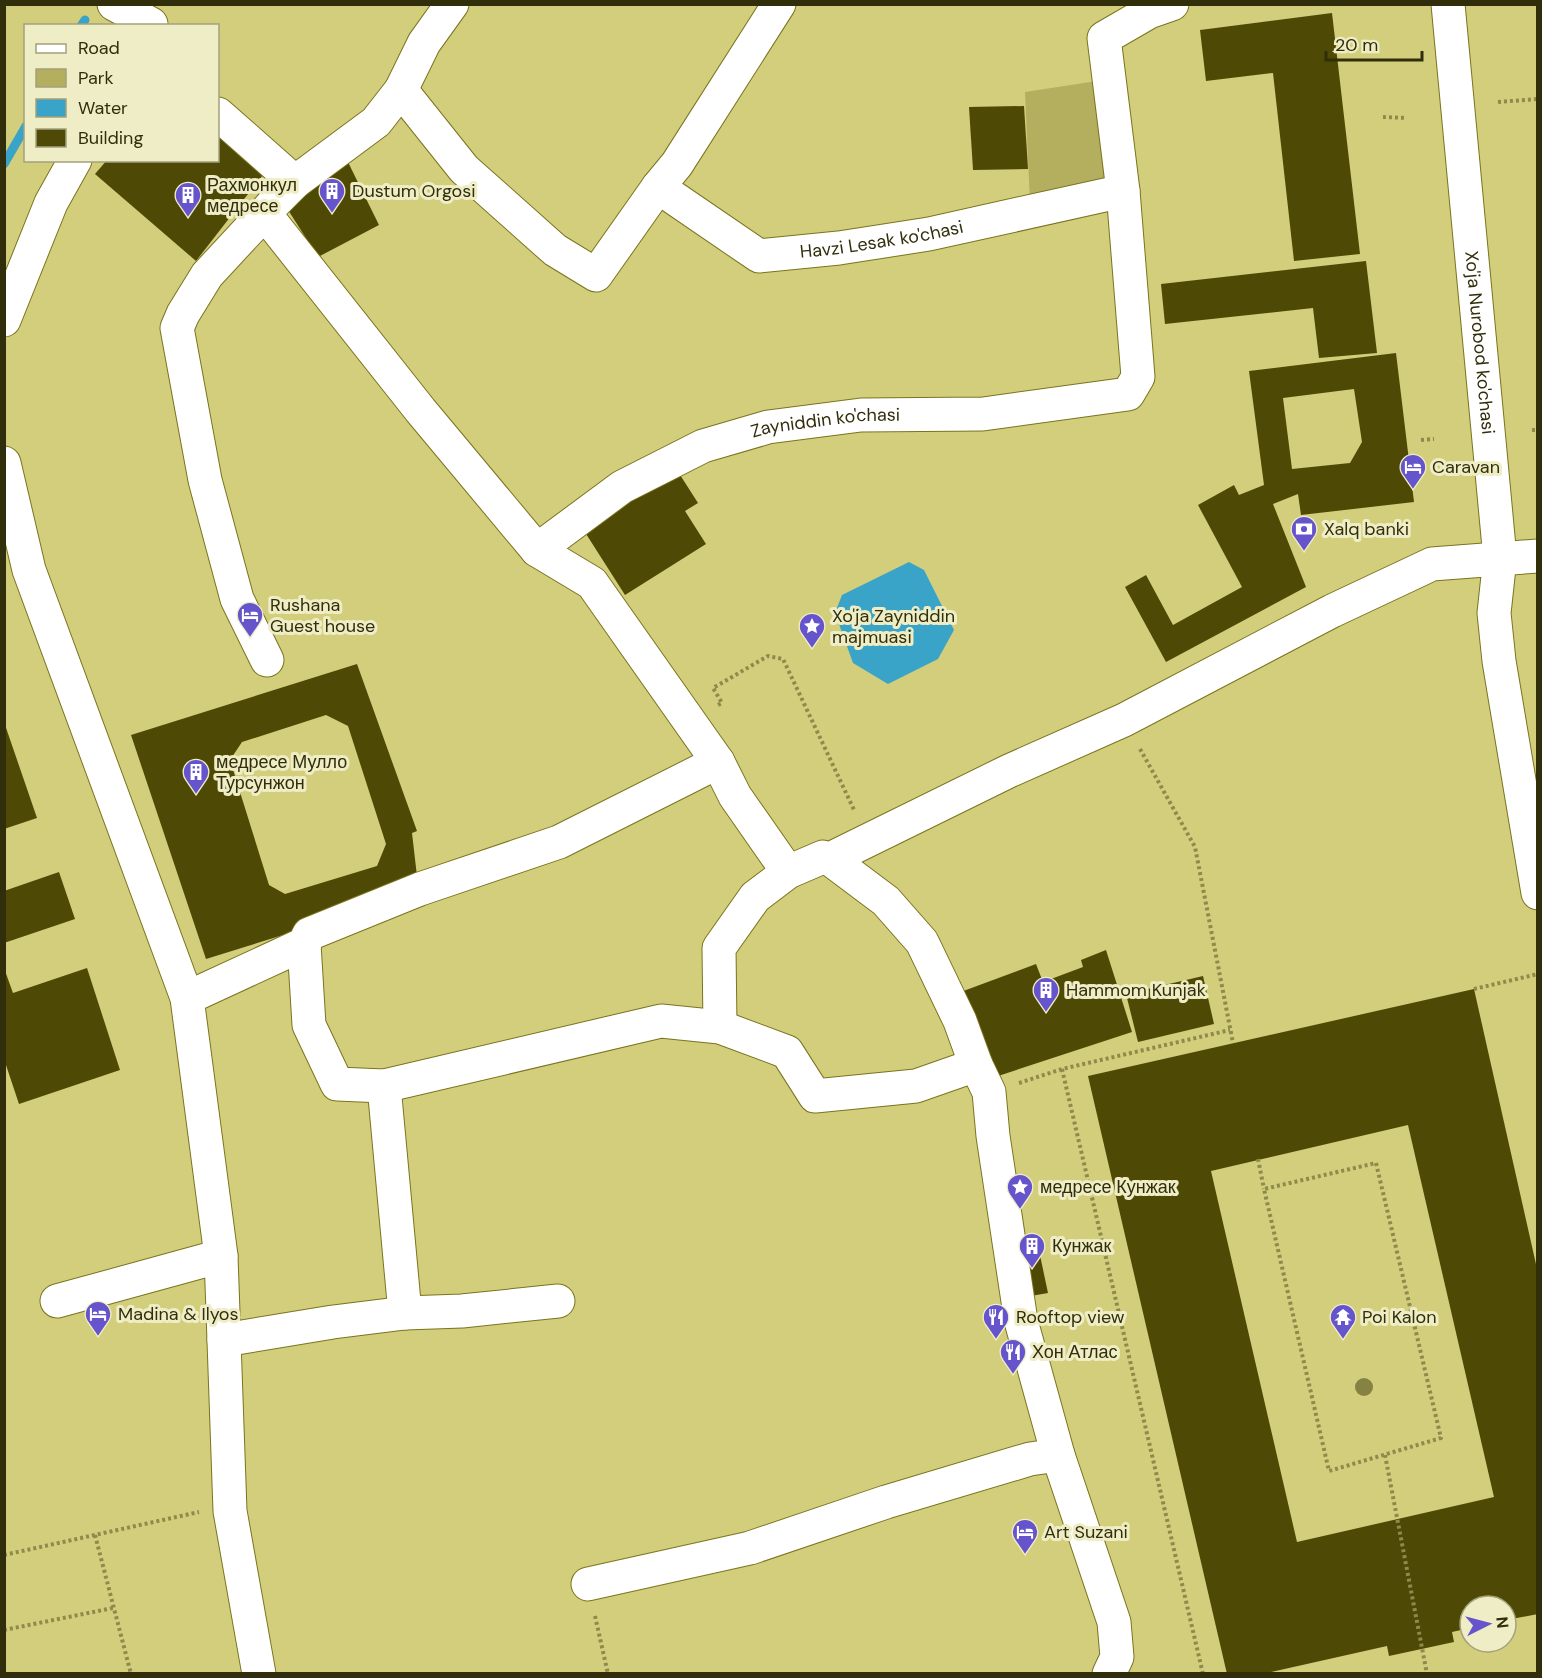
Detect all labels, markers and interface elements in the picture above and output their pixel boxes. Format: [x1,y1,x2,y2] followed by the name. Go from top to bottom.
[24,24,219,162] legend
[1326,24,1422,62] scale bar
[1335,33,1378,57] text: 20 m
[78,36,120,60] text: Road
[78,66,114,90] text: Park
[78,96,128,120] text: Water
[78,126,143,150] text: Building
[207,173,297,218] place label: Рахмонкул медресе
[317,176,347,214] building icon: Dustum Orgosi
[352,179,476,203] place label: Dustum Orgosi
[173,180,203,218] building icon: Рахмонкул медресе
[799,215,965,264] street label: Havzi Lesak ko'chasi
[1459,250,1500,435] street label: Xo'ja Nurobod ko'chasi
[748,403,900,443] street label: Zayniddin ko'chasi
[1398,452,1428,490] hotel icon: Caravan
[1432,455,1500,479] place label: Caravan
[1289,514,1319,552] bank icon: Xalq banki
[1324,517,1409,541] place label: Xalq banki
[270,593,375,638] place label: Rushana Guest house
[235,600,265,638] hotel icon: Rushana Guest house
[832,604,955,649] place label: Xo'ja Zayniddin majmuasi
[797,611,827,649] place icon: Xo'ja Zayniddin majmuasi
[216,750,347,795] place label: медресе Мулло Турсунжон
[181,757,211,795] building icon: медресе Мулло Турсунжон
[1031,975,1061,1013] building icon: Hammom Kunjak
[1066,978,1206,1002] place label: Hammom Kunjak
[1005,1172,1035,1210] place icon: медресе Кунжак
[1040,1175,1176,1199] place label: медресе Кунжак
[1017,1231,1047,1269] building icon: Кунжак
[1052,1234,1111,1258] place label: Кунжак
[83,1299,113,1337] hotel icon: Madina & Ilyos
[118,1302,239,1326] place label: Madina & Ilyos
[981,1302,1011,1340] restaurant icon: Rooftop view
[1328,1302,1358,1340] temple icon: Poi Kalon
[1016,1305,1125,1329] place label: Rooftop view
[1362,1305,1437,1329] place label: Poi Kalon
[998,1337,1028,1375] restaurant icon: Хон Атлас
[1032,1340,1118,1364] place label: Хон Атлас
[1010,1517,1040,1555] hotel icon: Art Suzani
[1044,1520,1128,1544] place label: Art Suzani
[1458,1594,1518,1654] north arrow
[1491,1616,1513,1629] text: N

